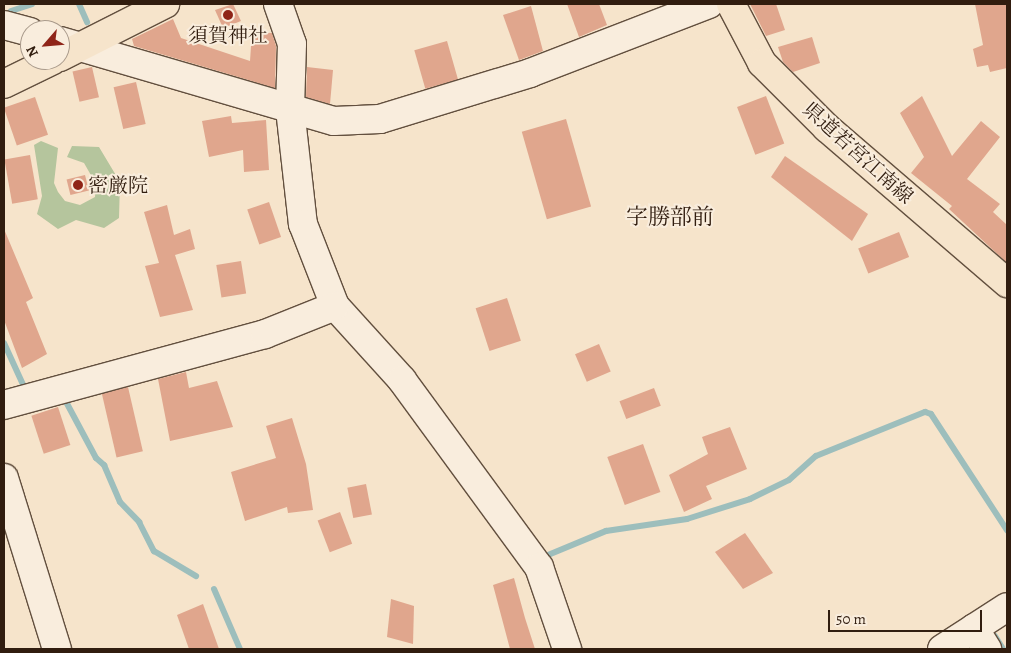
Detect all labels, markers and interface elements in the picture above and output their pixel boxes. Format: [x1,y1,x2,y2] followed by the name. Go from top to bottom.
[222,9,234,21] marker: 須賀神社
[20,20,70,70] north arrow
[188,23,268,47] place label: 須賀神社
[21,43,43,60] text: N
[798,97,918,209] street label: 県道若宮江南線
[88,173,148,197] place label: 密厳院
[72,179,84,191] marker: 密厳院
[626,205,714,231] district label: 字勝部前
[831,600,985,632] scale bar
[836,609,866,629] text: 50 m

